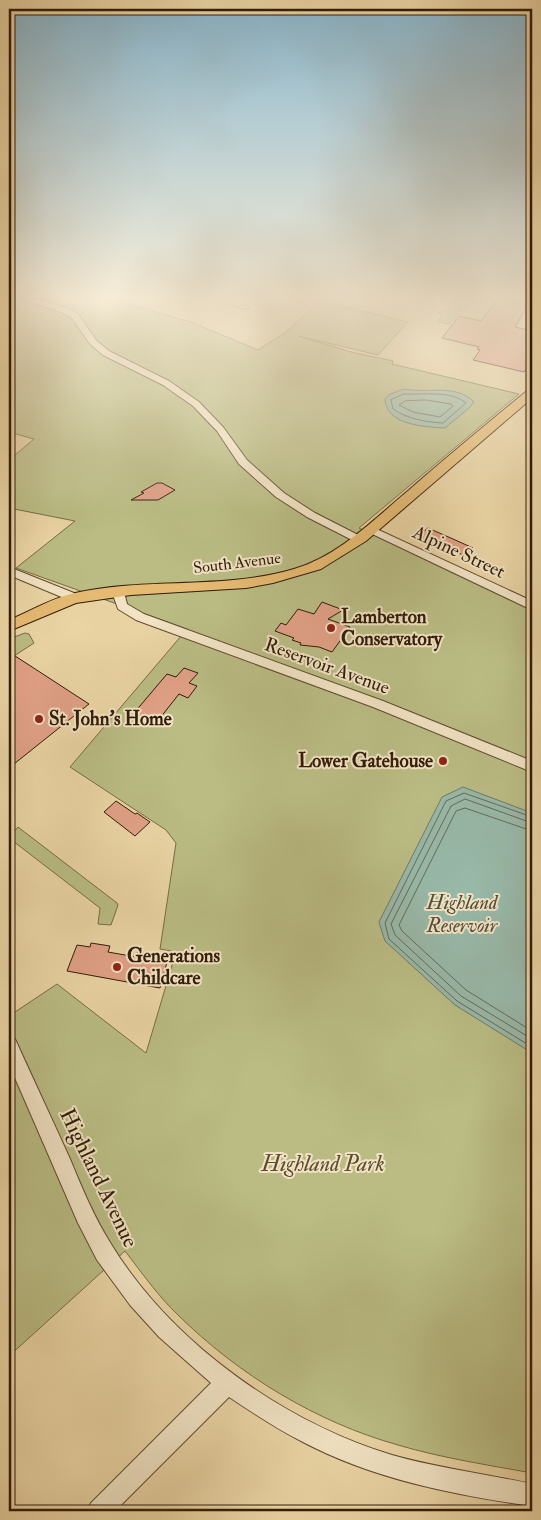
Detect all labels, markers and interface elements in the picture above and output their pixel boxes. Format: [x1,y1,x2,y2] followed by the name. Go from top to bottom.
[408,520,509,585] street label: Alpine Street
[192,548,282,578] street label: South Avenue
[341,605,443,652] place label: Lamberton Conservatory
[325,622,337,634] marker: Lamberton Conservatory
[261,632,393,700] street label: Reservoir Avenue
[49,707,172,731] place label: St. John's Home
[33,713,45,725] marker: St. John's Home
[298,749,433,773] place label: Lower Gatehouse
[437,755,449,767] marker: Lower Gatehouse
[426,890,499,938] water label: Highland Reservoir
[127,944,221,990] place label: Generations Childcare
[111,961,123,973] marker: Generations Childcare
[53,1104,145,1252] street label: Highland Avenue
[261,1150,384,1178] park label: Highland Park

